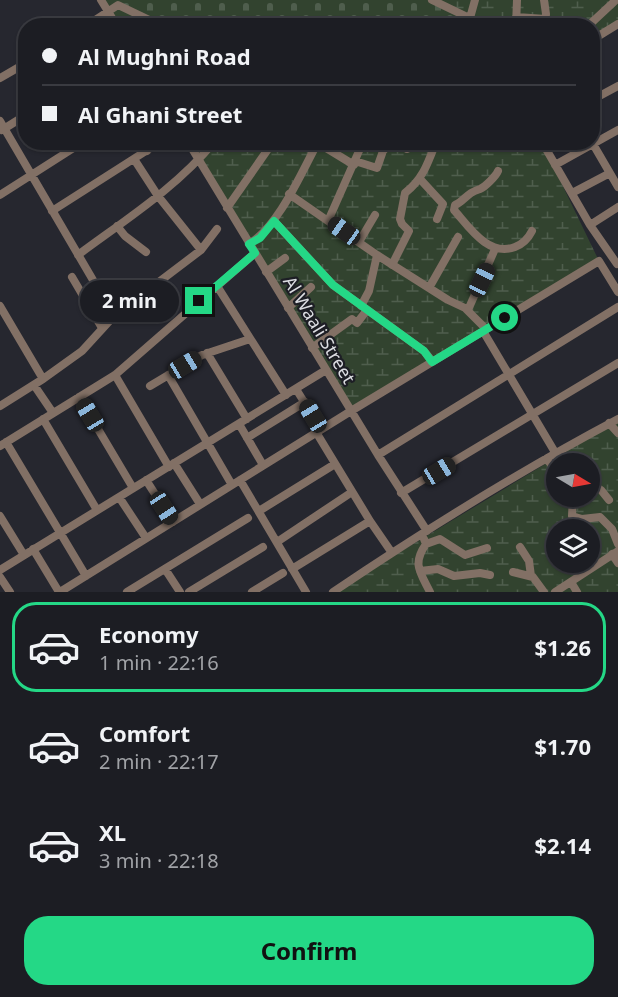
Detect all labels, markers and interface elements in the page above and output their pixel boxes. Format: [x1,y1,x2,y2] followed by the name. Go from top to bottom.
[78,41,251,71] text: Al Mughni Road
[78,99,242,129] text: Al Ghani Street
[324,213,364,249] car
[466,260,498,300] car
[278,271,362,388] street label: Al Waali Street
[79,280,178,322] callout: 2 min
[102,287,157,314] text: 2 min
[185,287,212,314] route end
[491,304,518,331] route start
[165,348,205,382] car
[73,395,107,435] car
[296,396,330,436] car
[546,453,600,507] north arrow
[546,453,600,573] map controls
[419,454,459,488] car
[147,488,181,528] car
[546,519,600,573] button: layers
[99,619,198,649] text: Economy
[27,620,81,674] icon: car
[534,632,591,662] text: $1.26
[99,649,219,676] text: 1 min · 22:16
[99,718,190,748] text: Comfort
[27,719,81,773] icon: car
[534,731,591,761] text: $1.70
[99,748,219,775] text: 2 min · 22:17
[99,817,126,847] text: XL
[27,818,81,872] icon: car
[534,830,591,860] text: $2.14
[99,847,219,874] text: 3 min · 22:18
[24,916,594,985] button: Confirm

